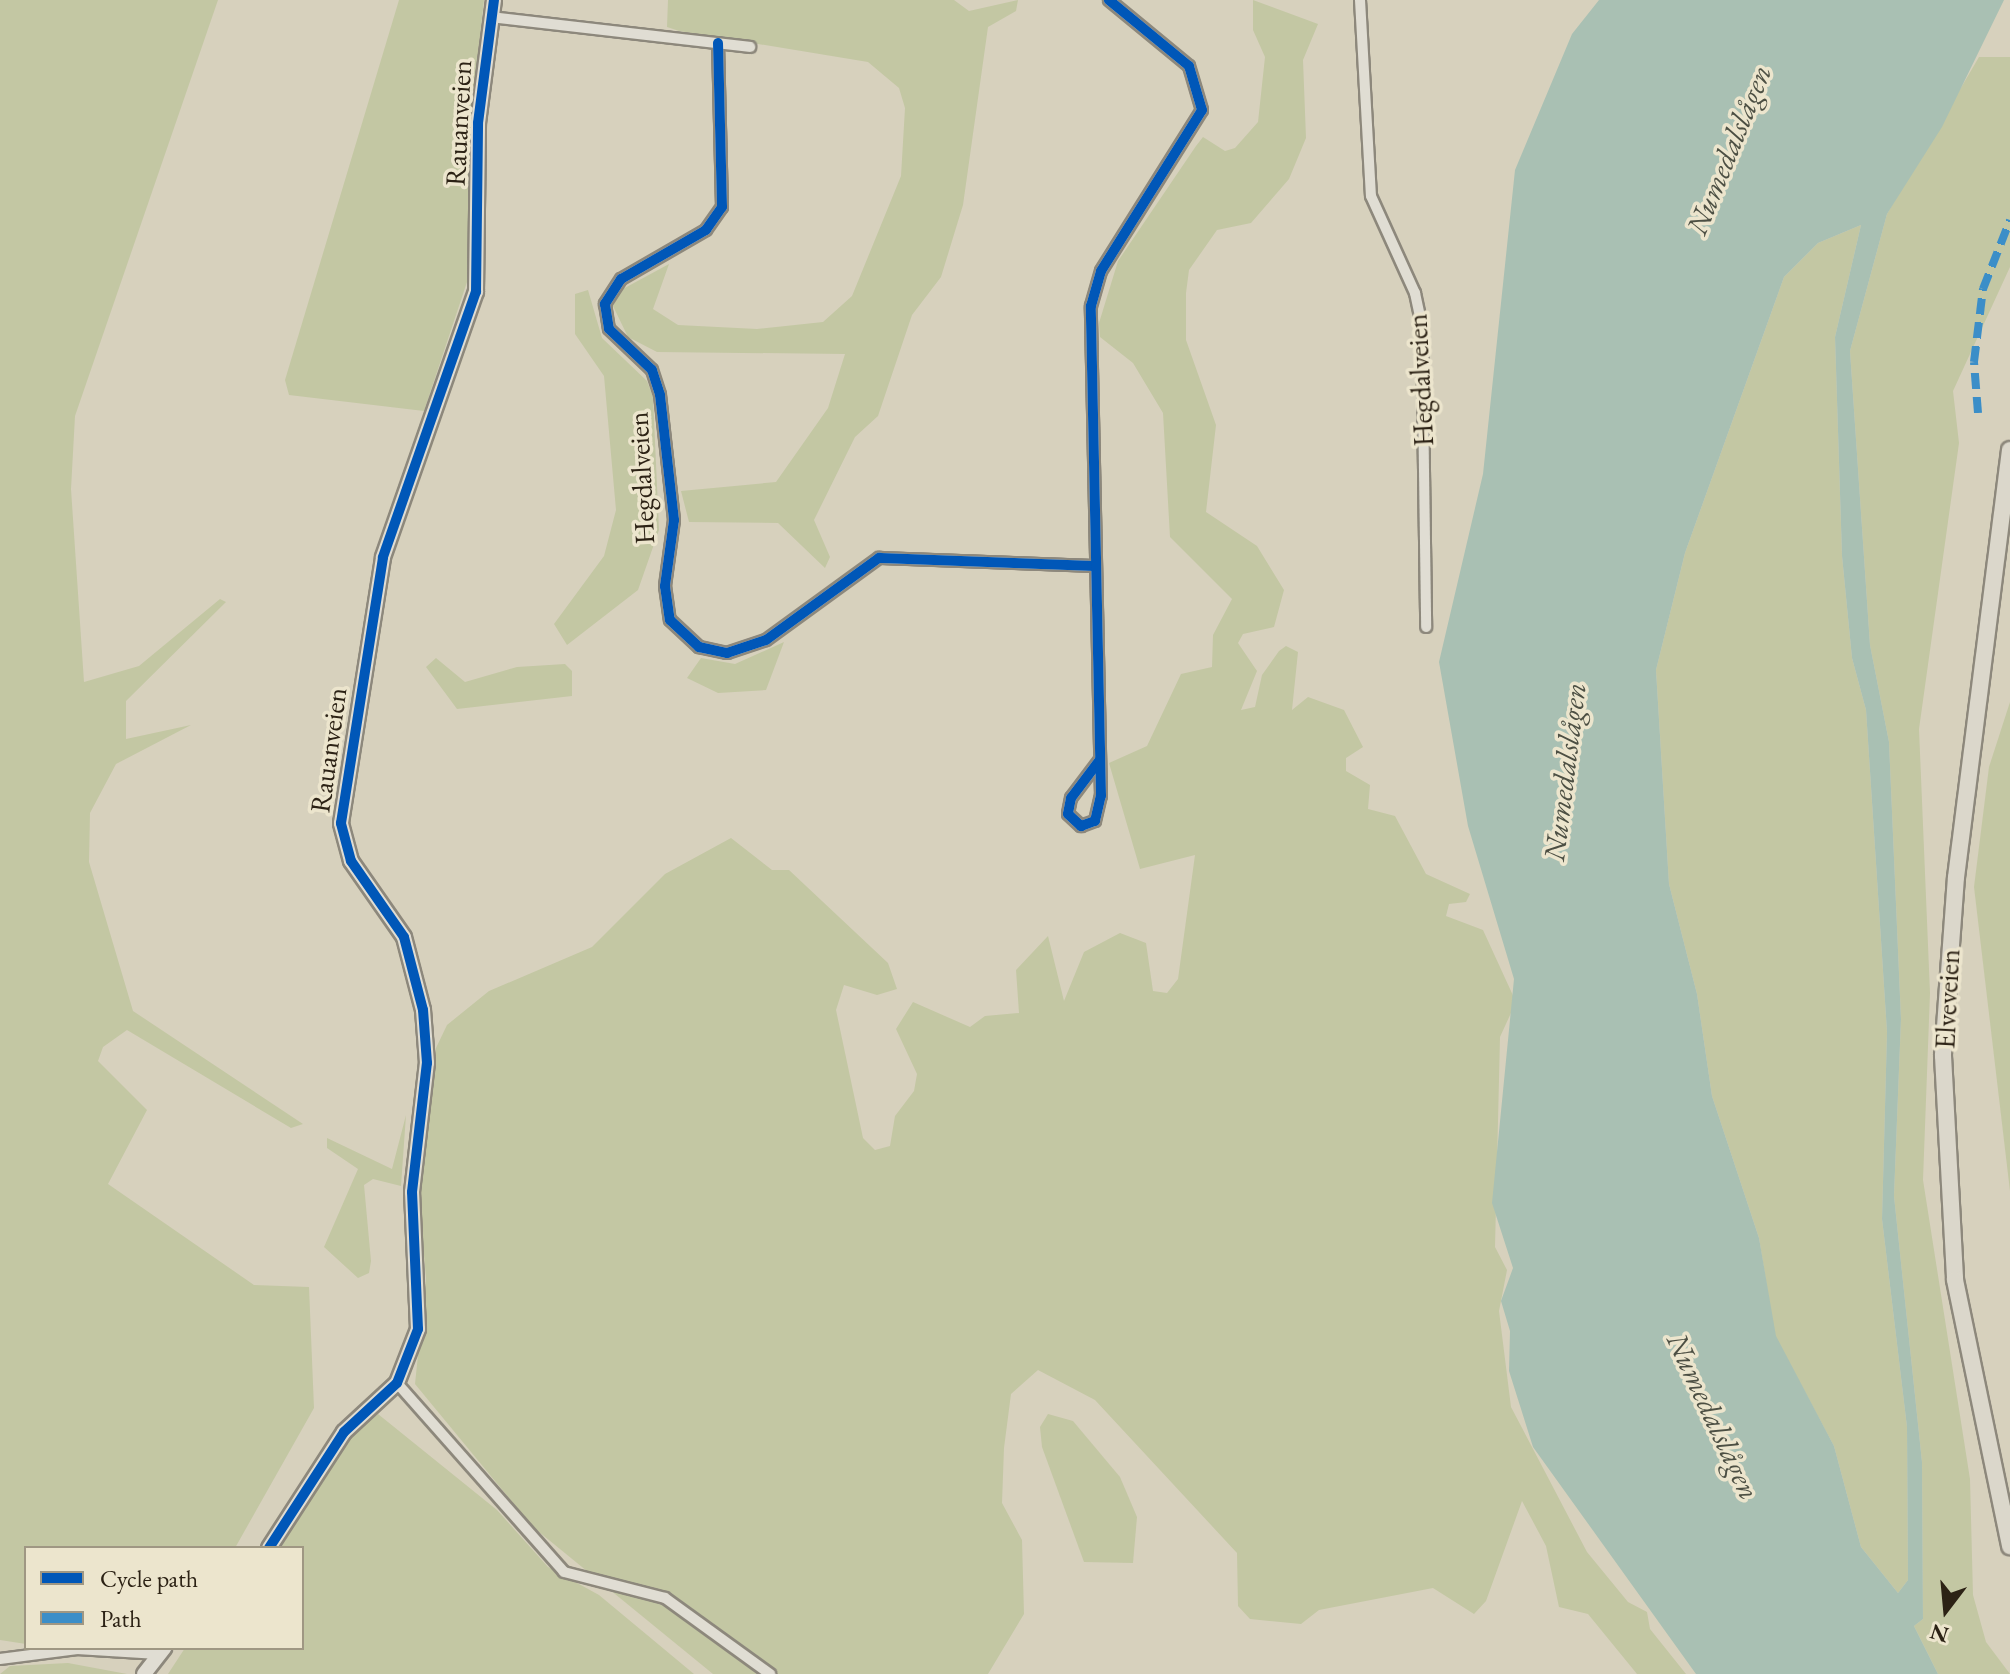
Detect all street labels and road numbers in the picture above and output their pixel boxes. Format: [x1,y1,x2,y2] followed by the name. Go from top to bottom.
[438,59,478,187] street label: Rauanveien
[1400,313,1440,447] street label: Hegdalveien
[621,411,661,545] street label: Hegdalveien
[303,685,353,815] street label: Rauanveien
[1928,948,1966,1050] street label: Elveveien

